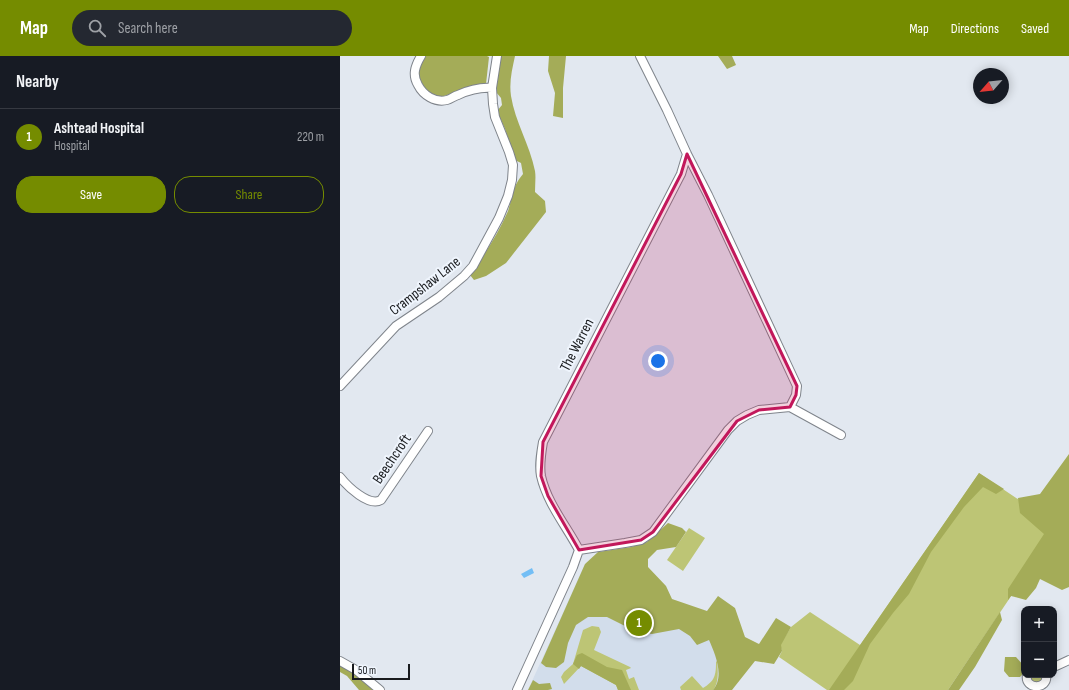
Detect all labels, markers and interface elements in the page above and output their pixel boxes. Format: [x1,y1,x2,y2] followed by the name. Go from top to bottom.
[72,10,352,46] search box
[20,17,48,40] text: Map
[86,17,108,39] icon: search
[118,19,178,38] text: Search here
[909,20,929,37] text: Map
[951,20,999,37] text: Directions
[1021,20,1049,37] text: Saved
[973,68,1009,104] north arrow
[16,72,59,92] text: Nearby
[54,119,144,138] text: Ashtead Hospital
[26,129,32,145] text: 1
[297,129,324,145] text: 220 m
[54,138,90,154] text: Hospital
[16,176,166,213] button: Save
[174,176,324,213] button: Share
[386,252,464,320] street label: Crampshaw Lane
[556,315,598,375] street label: The Warren
[648,351,668,371] your location
[368,430,416,488] street label: Beechcroft
[1021,606,1057,678] map controls
[1021,606,1057,642] button: +
[626,608,652,638] pin: 1
[1021,642,1057,678] button: −
[352,662,410,681] scale bar
[358,664,376,677] text: 50 m

